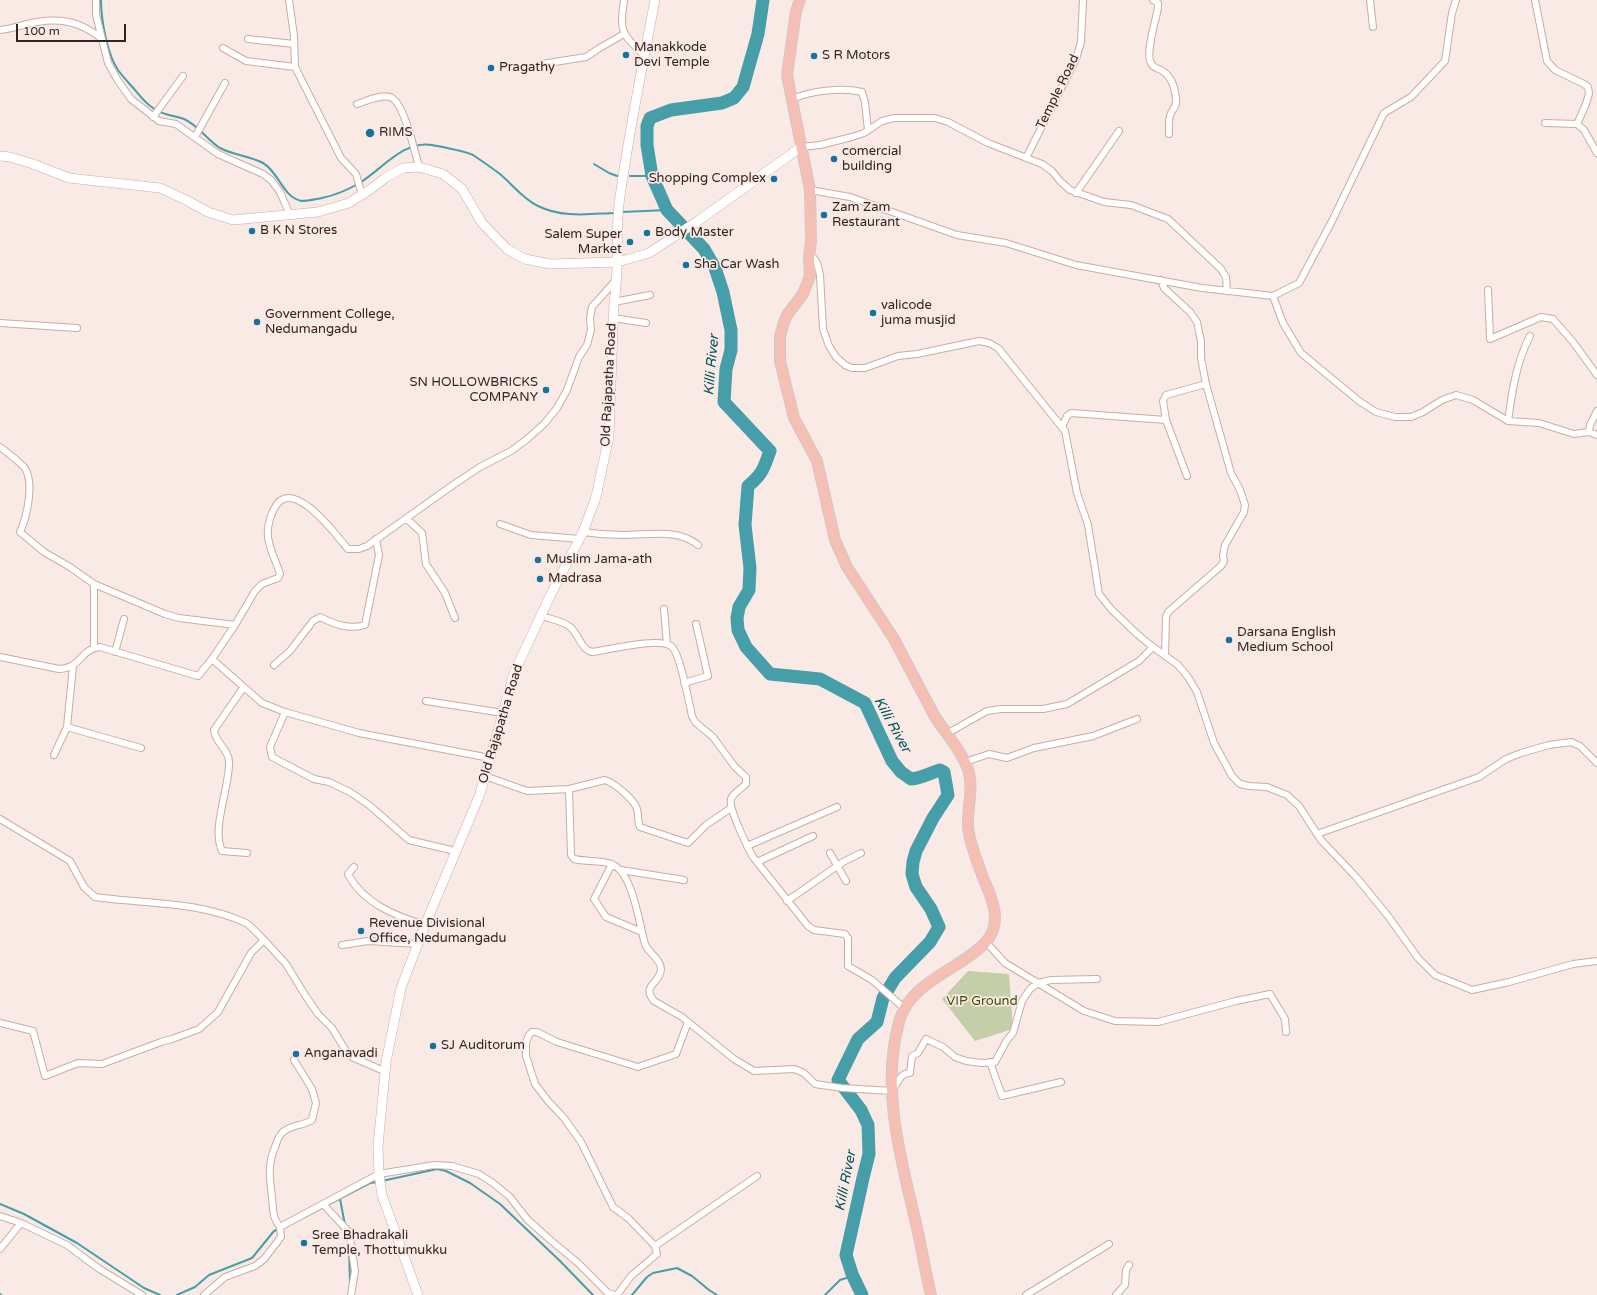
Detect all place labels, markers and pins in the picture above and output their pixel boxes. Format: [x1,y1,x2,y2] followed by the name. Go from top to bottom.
[634,40,709,71] place label: Manakkode Devi Temple
[822,48,890,64] place label: S R Motors
[621,50,631,60] marker: Manakkode Devi Temple
[809,51,819,61] marker: S R Motors
[499,60,555,76] place label: Pragathy
[486,63,496,73] marker: Pragathy
[379,125,413,141] place label: RIMS
[364,127,376,139] marker: RIMS
[842,144,902,175] place label: comercial building
[829,154,839,164] marker: comercial building
[649,171,766,187] place label: Shopping Complex
[769,174,779,184] marker: Shopping Complex
[832,200,900,231] place label: Zam Zam Restaurant
[819,210,829,220] marker: Zam Zam Restaurant
[260,223,337,239] place label: B K N Stores
[655,225,734,241] place label: Body Master
[247,226,257,236] marker: B K N Stores
[544,227,622,258] place label: Salem Super Market
[642,228,652,238] marker: Body Master
[625,237,635,247] marker: Salem Super Market
[694,257,779,273] place label: Sha Car Wash
[681,260,691,270] marker: Sha Car Wash
[881,298,956,329] place label: valicode juma musjid
[265,307,395,338] place label: Government College, Nedumangadu
[868,308,878,318] marker: valicode juma musjid
[252,317,262,327] marker: Government College, Nedumangadu
[409,375,538,406] place label: SN HOLLOWBRICKS COMPANY
[541,385,551,395] marker: SN HOLLOWBRICKS COMPANY
[546,552,652,568] place label: Muslim Jama-ath
[533,555,543,565] marker: Muslim Jama-ath
[548,571,602,587] place label: Madrasa
[535,574,545,584] marker: Madrasa
[1237,625,1336,656] place label: Darsana English Medium School
[1224,635,1234,645] marker: Darsana English Medium School
[369,916,506,947] place label: Revenue Divisional Office, Nedumangadu
[356,926,366,936] marker: Revenue Divisional Office, Nedumangadu
[441,1038,525,1054] place label: SJ Auditorum
[428,1041,438,1051] marker: SJ Auditorum
[304,1046,378,1062] place label: Anganavadi
[291,1049,301,1059] marker: Anganavadi
[312,1228,447,1259] place label: Sree Bhadrakali Temple, Thottumukku
[299,1238,309,1248] marker: Sree Bhadrakali Temple, Thottumukku

